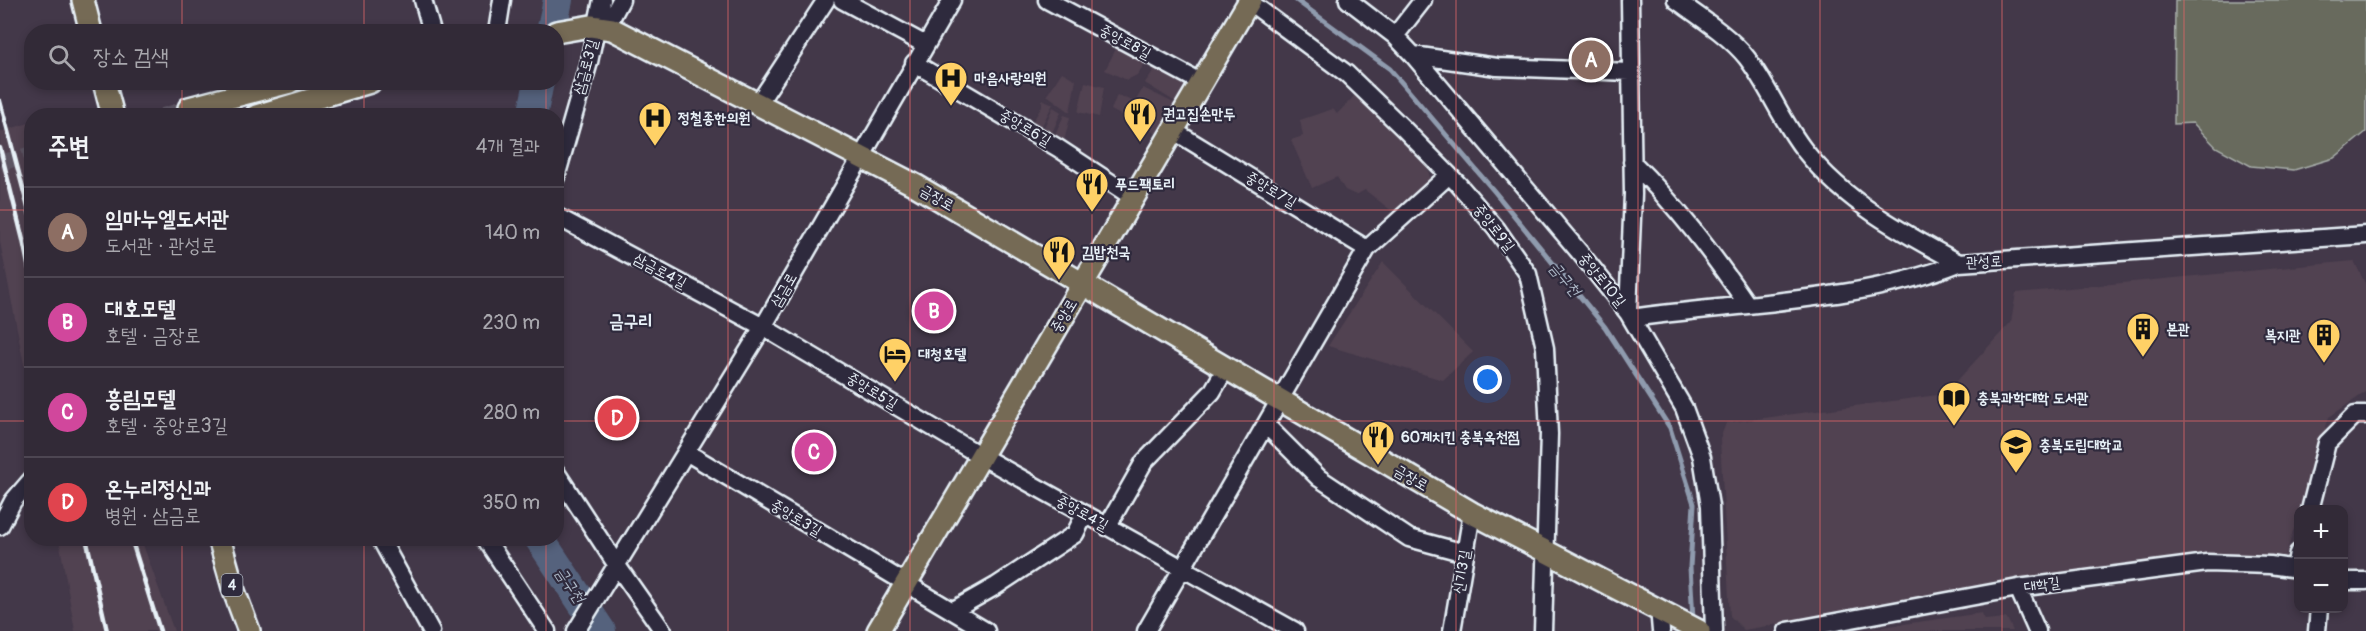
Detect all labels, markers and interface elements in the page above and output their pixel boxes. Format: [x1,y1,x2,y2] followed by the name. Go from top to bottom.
[1096,21,1154,63] street label: 중앙로8길
[24,24,564,90] search box
[569,37,603,97] street label: 삼금로3길
[1572,38,1610,82] pin: A
[45,41,78,74] icon: search
[93,43,169,71] text: 장소 검색
[933,60,969,107] hospital icon: 마음사랑의원
[974,69,1046,88] place label: 마음사랑의원
[1122,96,1158,143] restaurant icon: 권고집손만두
[637,100,673,147] hospital icon: 정철종한의원
[996,105,1054,151] street label: 중앙로6길
[1163,105,1235,124] place label: 권고집손만두
[677,109,750,128] place label: 정철종한의원
[48,131,90,163] text: 주변
[476,134,540,159] text: 4개 결과
[1074,166,1110,213] restaurant icon: 푸드팩토리
[1242,167,1300,213] street label: 중앙로7길
[1115,175,1175,194] place label: 푸드팩토리
[917,181,957,215] street label: 금장로
[1469,200,1519,256] street label: 중앙로9길
[105,205,229,233] text: 임마누엘도서관
[61,220,74,245] text: A
[485,220,540,245] text: 140 m
[105,233,217,258] text: 도서관 · 관성로
[1041,234,1077,281] restaurant icon: 김밥천국
[1082,243,1130,262] place label: 김밥천국
[630,249,690,293] street label: 삼금로4길
[1574,249,1630,311] street label: 중앙로10길
[1966,252,2002,272] street label: 관성로
[1545,258,1586,302] water label: 금구천
[767,270,801,310] street label: 삼금로
[914,288,954,334] pin: B
[105,295,176,323] text: 대호모텔
[1047,296,1081,336] street label: 중앙로
[62,310,73,335] text: B
[483,310,540,335] text: 230 m
[609,310,653,333] district label: 금구리
[2125,311,2161,358] building icon: 본관
[2306,317,2342,364] building icon: 복지관
[2166,320,2190,339] place label: 본관
[105,323,201,348] text: 호텔 · 금장로
[2265,326,2301,345] place label: 복지관
[877,336,913,383] hotel icon: 대청호텔
[918,345,966,364] place label: 대청호텔
[1473,365,1502,394] your location
[843,368,901,414] street label: 중앙로5길
[1936,380,1972,427] library icon: 충북과학대학 도서관
[105,385,176,413] text: 흥림모텔
[1977,389,2089,408] place label: 충북과학대학 도서관
[598,396,636,440] pin: D
[61,400,74,425] text: C
[483,400,540,425] text: 280 m
[105,413,228,438] text: 호텔 · 중앙로3길
[1360,419,1396,466] restaurant icon: 60계치킨 충북옥천점
[1998,427,2034,474] school or university icon: 충북도립대학교
[1401,428,1520,447] place label: 60계치킨 충북옥천점
[794,430,834,474] pin: C
[2039,436,2124,455] place label: 충북도립대학교
[1391,461,1431,495] street label: 금장로
[105,475,211,503] text: 온누리정신과
[61,490,74,515] text: D
[482,490,540,515] text: 350 m
[1052,491,1112,535] street label: 중앙로4길
[767,495,825,541] street label: 중앙로3길
[105,503,201,528] text: 병원 · 삼금로
[2294,505,2348,613] map controls
[2294,505,2348,559] button: +
[1449,548,1475,596] street label: 신기3길
[2294,559,2348,613] button: −
[551,563,590,608] water label: 금구천
[2023,573,2061,597] street label: 대학길
[222,574,242,596] road number: 4

